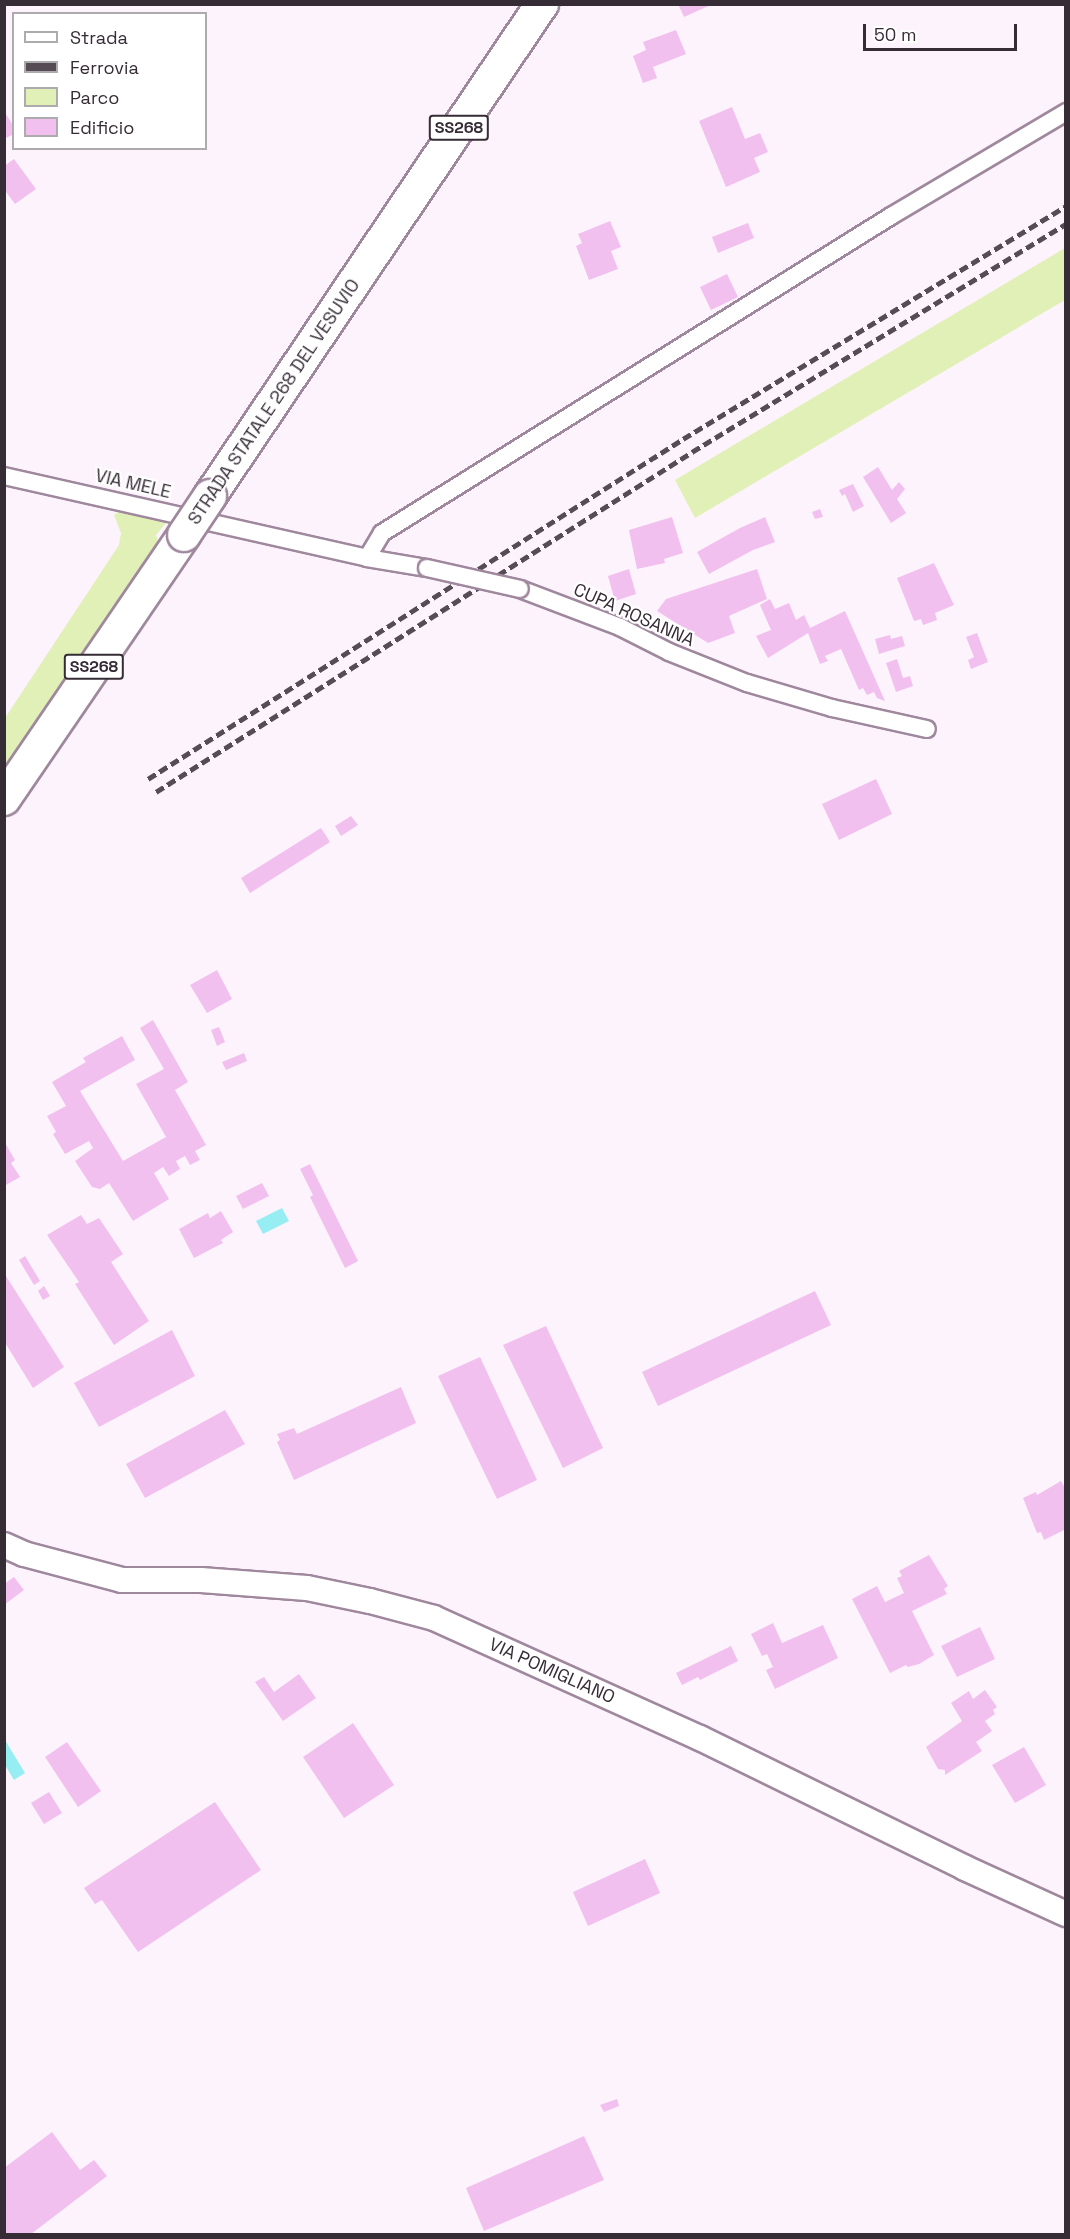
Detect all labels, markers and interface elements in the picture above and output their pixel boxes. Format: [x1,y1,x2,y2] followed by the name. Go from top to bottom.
[12,12,207,150] legend
[866,12,1020,50] scale bar
[874,23,916,46] text: 50 m
[70,26,128,49] text: Strada
[70,56,139,79] text: Ferrovia
[70,86,119,109] text: Parco
[428,115,490,141] road number: SS268
[70,116,134,139] text: Edificio
[183,275,365,529] street label: STRADA STATALE 268 DEL VESUVIO
[93,465,173,503] street label: VIA MELE
[570,579,698,651] street label: CUPA ROSANNA
[62,654,125,680] road number: SS268
[486,1634,618,1708] street label: VIA POMIGLIANO

